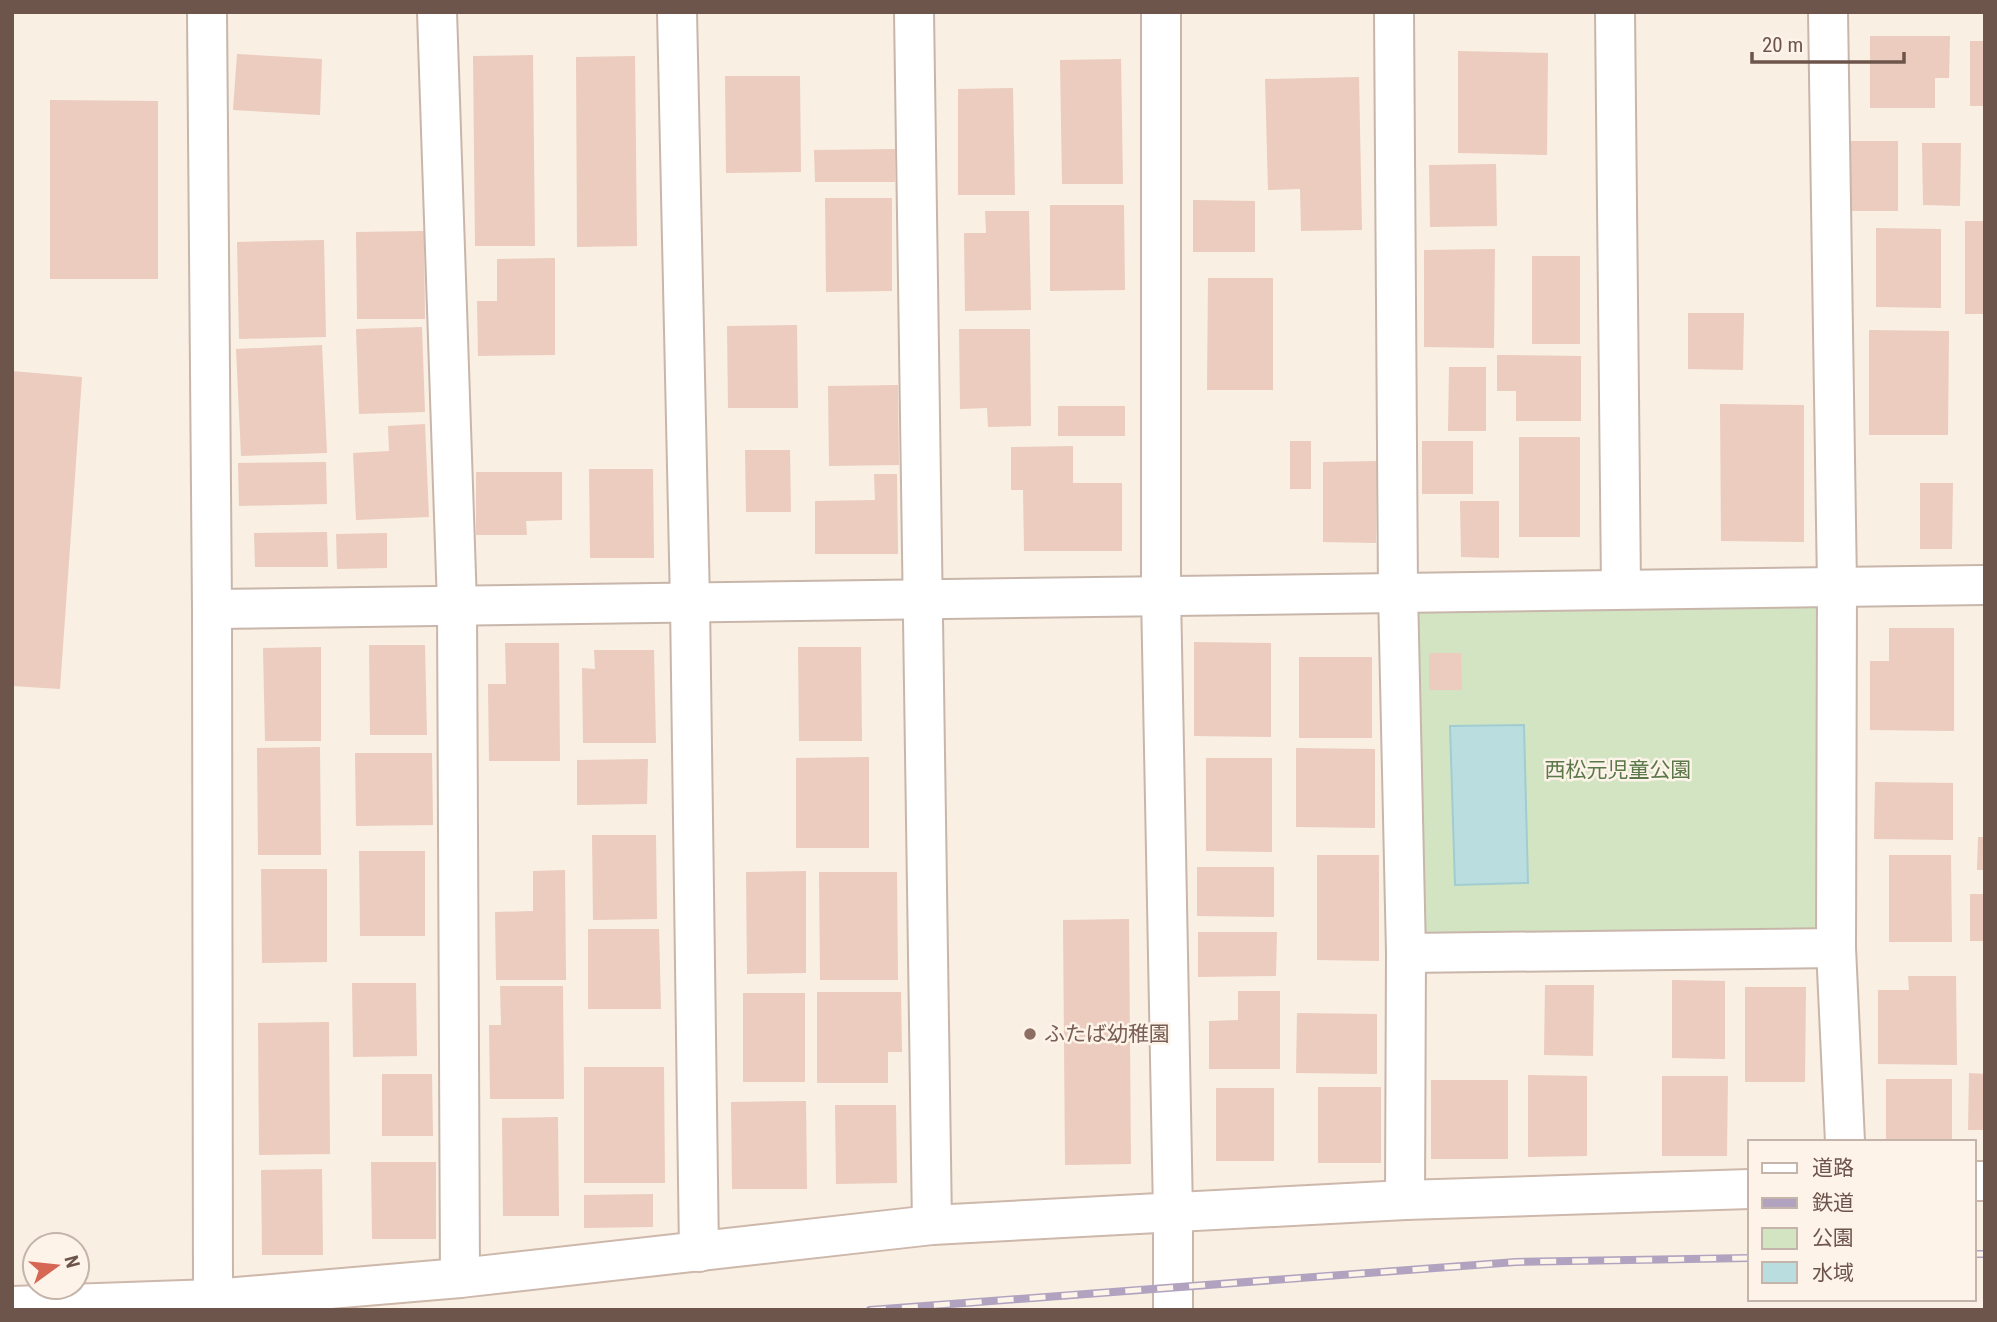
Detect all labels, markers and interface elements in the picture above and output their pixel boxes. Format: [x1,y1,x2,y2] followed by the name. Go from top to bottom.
[1752,21,1904,65] scale bar
[1762,33,1803,57] text: 20 m
[1545,758,1692,782] park label: 西松元児童公園
[1044,1022,1170,1046] place label: ふたば幼稚園
[1022,1026,1038,1042] marker: ふたば幼稚園
[1748,1140,1976,1301] legend
[1812,1156,1854,1180] text: 道路
[1812,1191,1854,1215] text: 鉄道
[1812,1226,1854,1250] text: 公園
[21,1231,91,1301] north arrow
[59,1253,85,1270] text: N
[1812,1261,1854,1285] text: 水域

